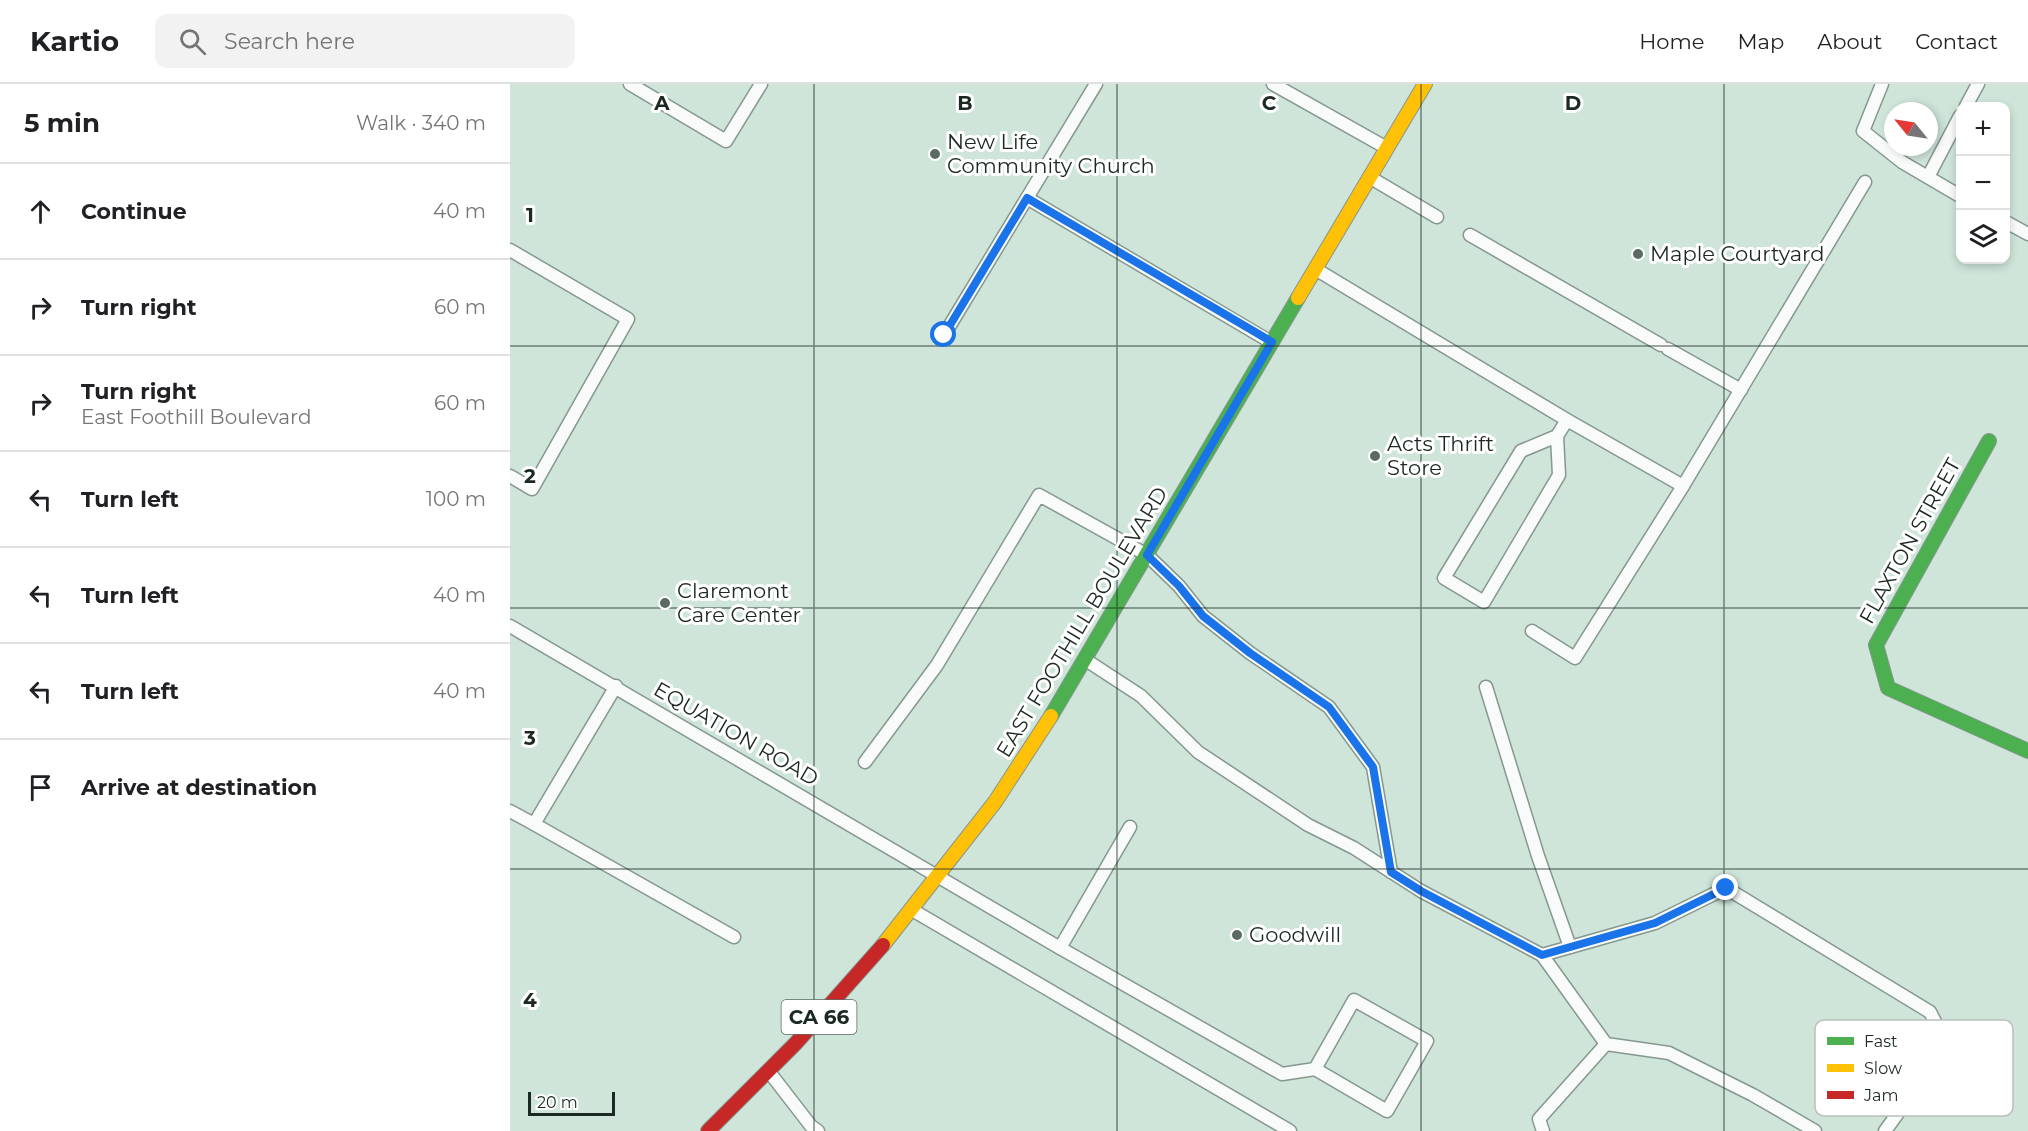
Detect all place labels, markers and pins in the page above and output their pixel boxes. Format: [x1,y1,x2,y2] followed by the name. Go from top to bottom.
[947,129,1155,178] place label: New Life Community Church
[928,147,942,161] marker: New Life Community Church
[1650,241,1824,266] place label: Maple Courtyard
[1631,247,1645,261] marker: Maple Courtyard
[1387,431,1494,480] place label: Acts Thrift Store
[1368,449,1382,463] marker: Acts Thrift Store
[677,578,801,627] place label: Claremont Care Center
[658,596,672,610] marker: Claremont Care Center
[1249,922,1341,947] place label: Goodwill
[1230,928,1244,942] marker: Goodwill

